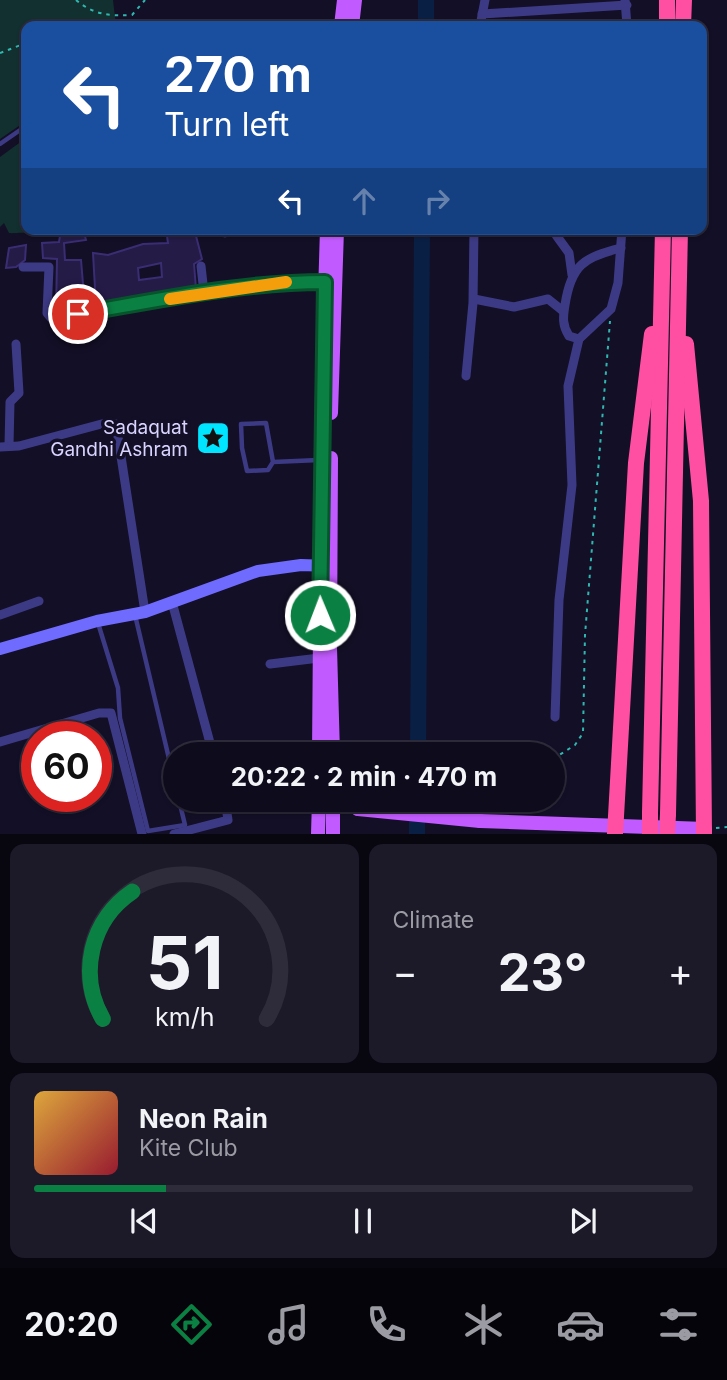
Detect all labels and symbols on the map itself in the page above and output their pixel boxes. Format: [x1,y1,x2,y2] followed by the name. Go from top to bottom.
[48,284,108,344] pin
[50,416,188,461] place label: Sadaquat Gandhi Ashram
[194,419,232,457] place icon: Sadaquat Gandhi Ashram
[283,578,357,652] position arrow
[21,721,112,812] speed limit sign: 60

